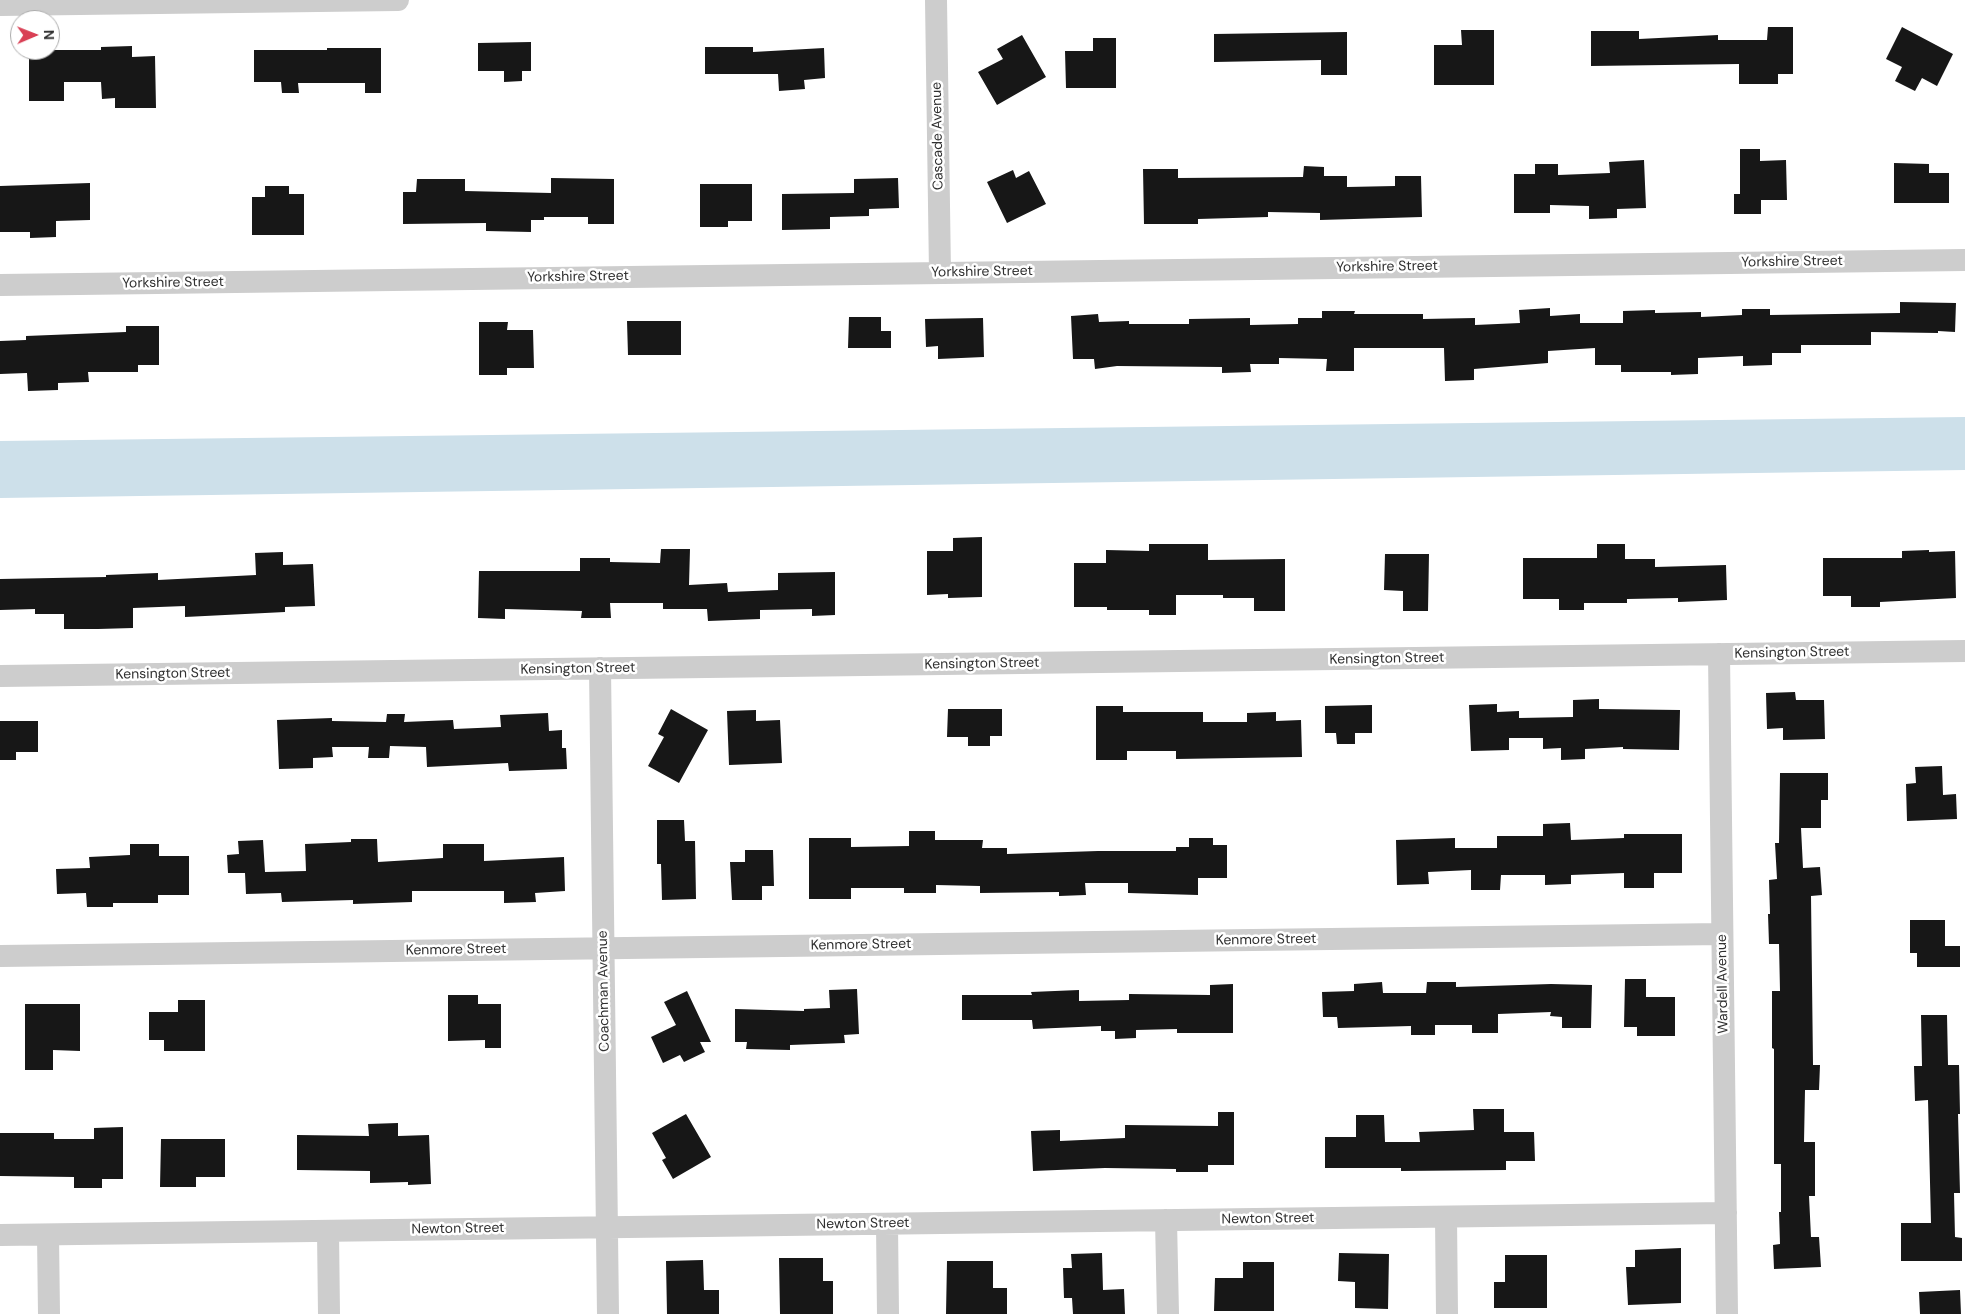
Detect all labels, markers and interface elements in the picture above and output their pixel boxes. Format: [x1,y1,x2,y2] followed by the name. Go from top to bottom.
[10,10,60,60] north arrow
[40,29,58,40] text: N
[929,82,947,190] street label: Cascade Avenue
[1741,253,1843,271] street label: Yorkshire Street
[1336,258,1438,276] street label: Yorkshire Street
[931,263,1033,281] street label: Yorkshire Street
[527,268,629,286] street label: Yorkshire Street
[122,274,224,292] street label: Yorkshire Street
[1734,644,1850,662] street label: Kensington Street
[1329,650,1445,668] street label: Kensington Street
[924,655,1040,673] street label: Kensington Street
[520,660,636,678] street label: Kensington Street
[115,665,231,683] street label: Kensington Street
[595,930,613,1052] street label: Coachman Avenue
[1215,931,1317,949] street label: Kenmore Street
[1714,934,1732,1034] street label: Wardell Avenue
[810,936,912,954] street label: Kenmore Street
[405,941,507,959] street label: Kenmore Street
[1221,1210,1315,1228] street label: Newton Street
[816,1215,910,1233] street label: Newton Street
[411,1220,505,1238] street label: Newton Street

